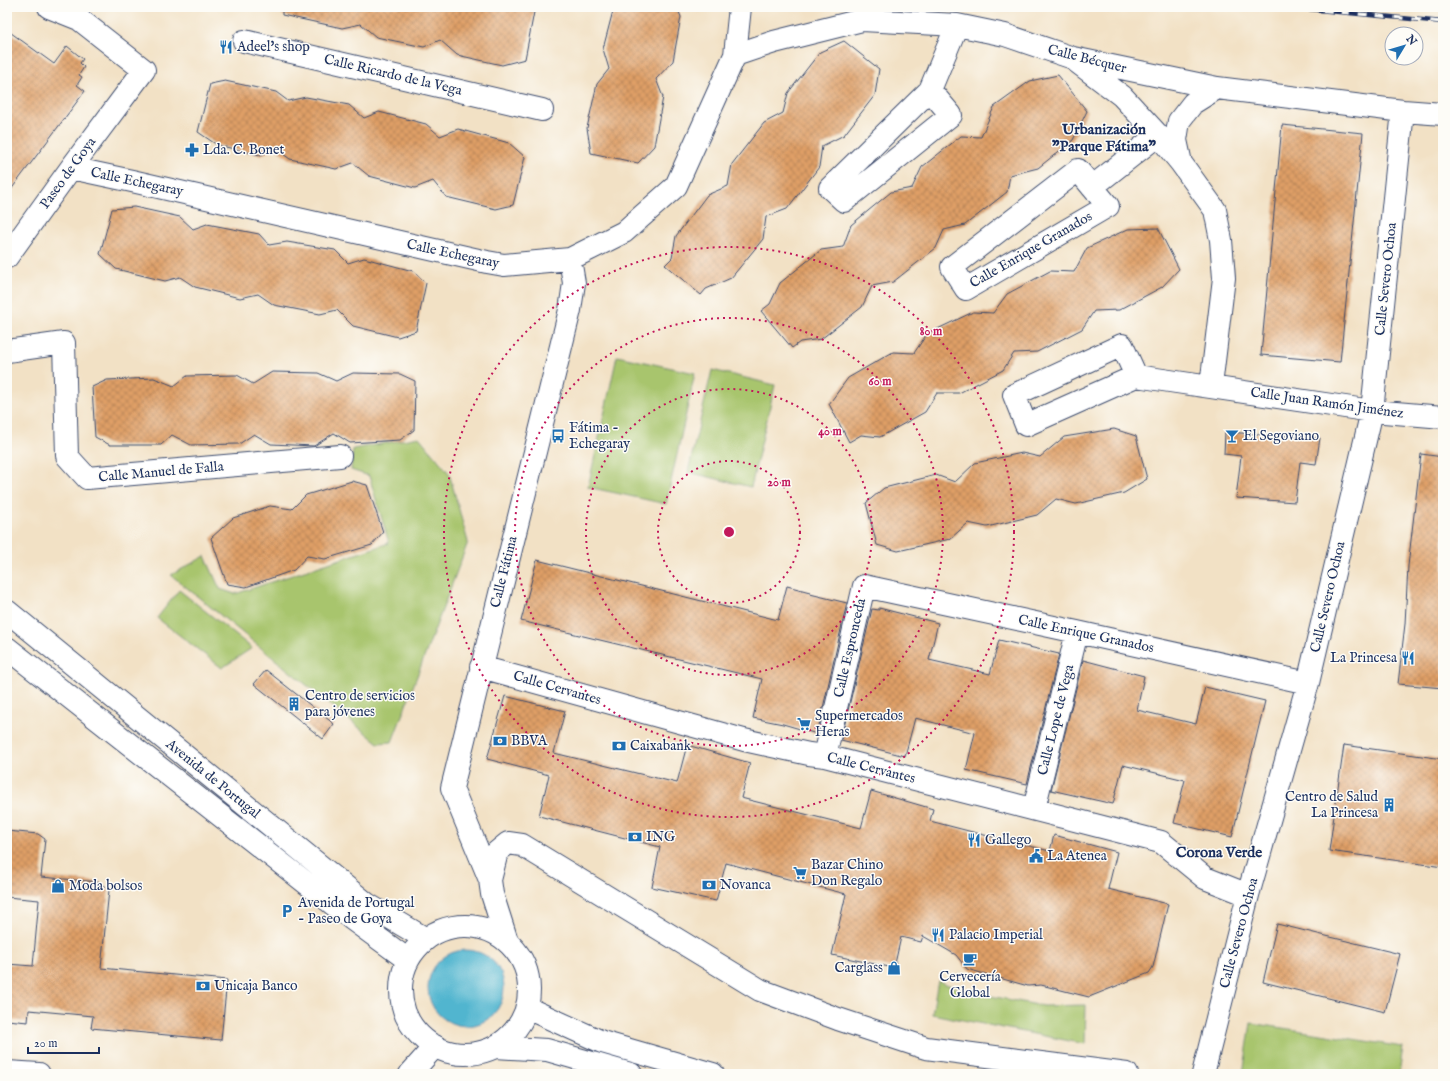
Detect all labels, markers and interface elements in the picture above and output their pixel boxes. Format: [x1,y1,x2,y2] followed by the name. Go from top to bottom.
[1384,26,1424,66] north arrow
[1402,32,1420,49] text: N
[236,38,310,56] place label: Adeel's shop
[218,39,234,55] restaurant icon: Adeel's shop
[1046,41,1128,77] street label: Calle Bécquer
[322,50,465,100] street label: Calle Ricardo de la Vega
[1052,120,1156,156] district label: Urbanización "Parque Fátima"
[36,133,101,212] street label: Paseo de Goya
[203,141,284,159] place label: Lda. C. Bonet
[184,142,200,158] pharmacy icon: Lda. C. Bonet
[89,163,185,201] street label: Calle Echegaray
[967,208,1096,292] street label: Calle Enrique Granados
[1371,221,1401,336] street label: Calle Severo Ochoa
[405,235,501,273] street label: Calle Echegaray
[920,324,943,339] text: 80 m
[869,374,892,389] text: 60 m
[1249,383,1405,423] street label: Calle Juan Ramón Jiménez
[569,419,630,453] place label: Fátima - Echegaray
[818,424,843,439] text: 40 m
[1243,427,1320,445] place label: El Segoviano
[550,428,566,444] bus stop icon: Fátima - Echegaray
[1224,428,1240,444] bar icon: El Segoviano
[98,457,225,486] street label: Calle Manuel de Falla
[767,475,791,490] text: 20 m
[722,525,736,539] centre of rings
[486,533,522,610] street label: Calle Fátima
[1306,539,1350,654] street label: Calle Severo Ochoa
[830,596,870,699] street label: Calle Espronceda
[1016,611,1156,657] street label: Calle Enrique Granados
[1330,649,1398,667] place label: La Princesa
[1400,650,1416,666] restaurant icon: La Princesa
[1034,662,1079,777] street label: Calle Lope de Vega
[511,667,603,709] street label: Calle Cervantes
[305,687,415,721] place label: Centro de servicios para jóvenes
[286,696,302,712] building icon: Centro de servicios para jóvenes
[815,707,903,741] place label: Supermercados Heras
[796,716,812,732] supermarket icon: Supermercados Heras
[511,732,548,750] place label: BBVA
[492,733,508,749] bank icon: BBVA
[161,735,264,823] street label: Avenida de Portugal
[630,737,692,755] place label: Caixabank
[611,738,627,754] bank icon: Caixabank
[825,748,917,788] street label: Calle Cervantes
[1285,788,1379,822] place label: Centro de Salud La Princesa
[1381,797,1397,813] building icon: Centro de Salud La Princesa
[646,828,676,846] place label: ING
[627,829,643,845] bank icon: ING
[985,831,1032,849] place label: Gallego
[966,832,982,848] restaurant icon: Gallego
[1176,843,1262,862] district label: Corona Verde
[1047,847,1108,865] place label: La Atenea
[1028,848,1044,864] public building icon: La Atenea
[811,856,884,890] place label: Bazar Chino Don Regalo
[792,865,808,881] supermarket icon: Bazar Chino Don Regalo
[1216,875,1263,990] street label: Calle Severo Ochoa
[720,876,772,894] place label: Novanca
[69,877,142,895] place label: Moda bolsos
[701,877,717,893] bank icon: Novanca
[50,878,66,894] shop icon: Moda bolsos
[297,894,415,928] place label: Avenida de Portugal - Paseo de Goya
[279,903,295,919] parking icon: Avenida de Portugal - Paseo de Goya
[949,926,1043,944] place label: Palacio Imperial
[930,927,946,943] restaurant icon: Palacio Imperial
[962,951,978,967] cafe icon: Cervecería Global
[834,959,883,977] place label: Carglass
[886,960,902,976] shop icon: Carglass
[939,968,1002,1002] place label: Cervecería Global
[214,977,298,995] place label: Unicaja Banco
[195,978,211,994] bank icon: Unicaja Banco
[28,1029,99,1055] scale bar
[34,1036,57,1051] text: 20 m

